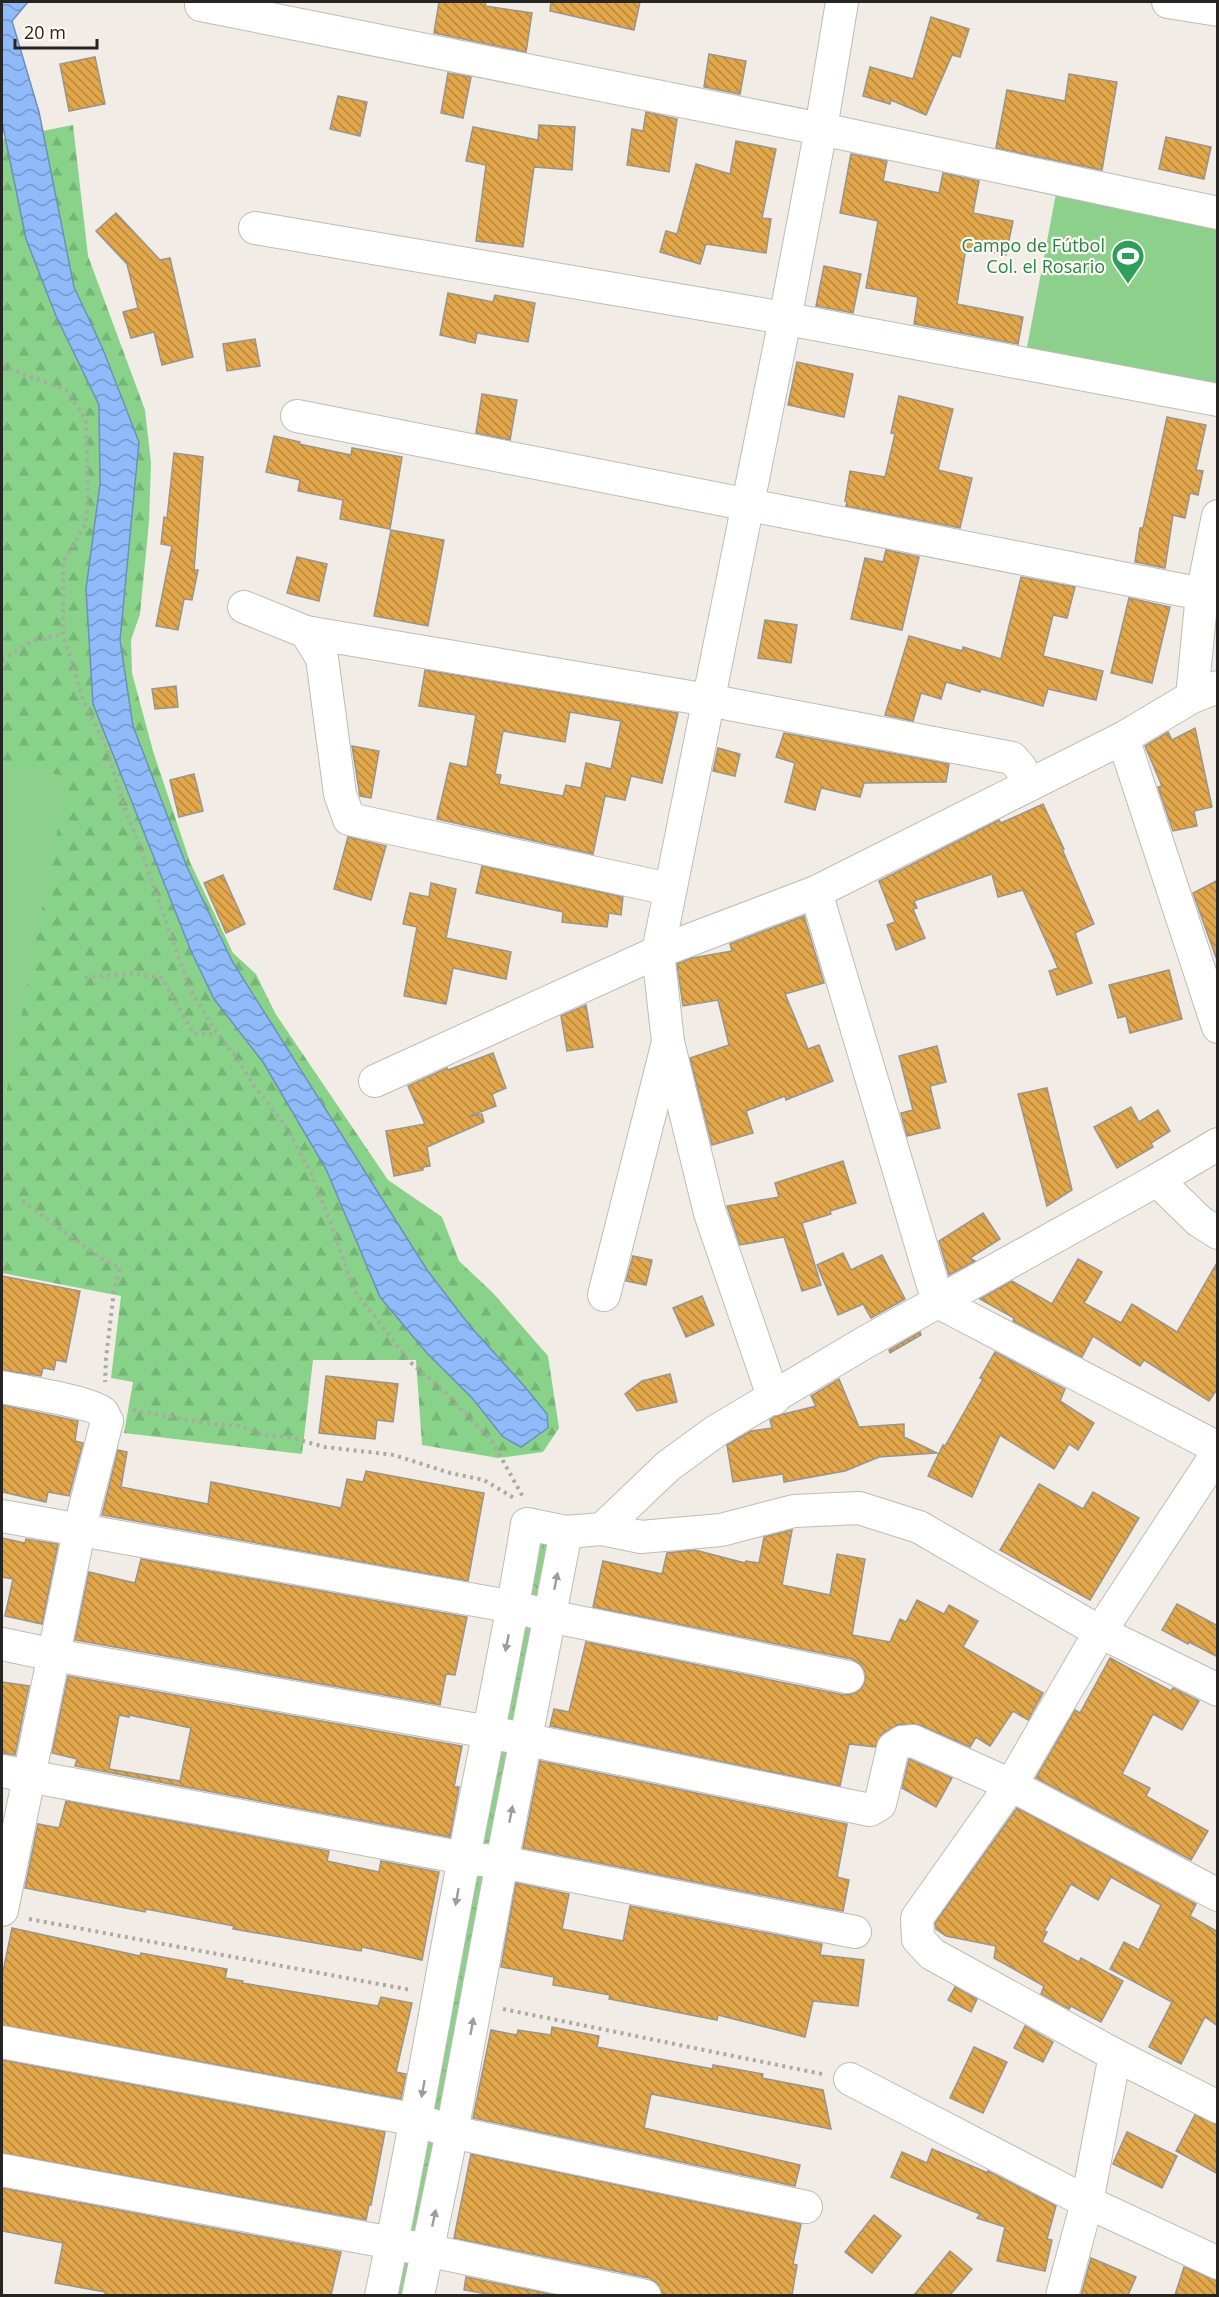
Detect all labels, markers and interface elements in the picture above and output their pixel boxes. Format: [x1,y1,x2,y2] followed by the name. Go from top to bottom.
[15,12,98,50] scale bar
[24,20,66,44] text: 20 m
[962,233,1105,278] place label: Campo de Fútbol Col. el Rosario
[1110,238,1146,285] sports icon: Campo de Fútbol Col. el Rosario
[552,1572,561,1591] one-way arrow
[502,1634,511,1653] one-way arrow
[507,1804,516,1823] one-way arrow
[452,1887,461,1906] one-way arrow
[467,2017,476,2036] one-way arrow
[418,2079,427,2098] one-way arrow
[430,2208,439,2227] one-way arrow

